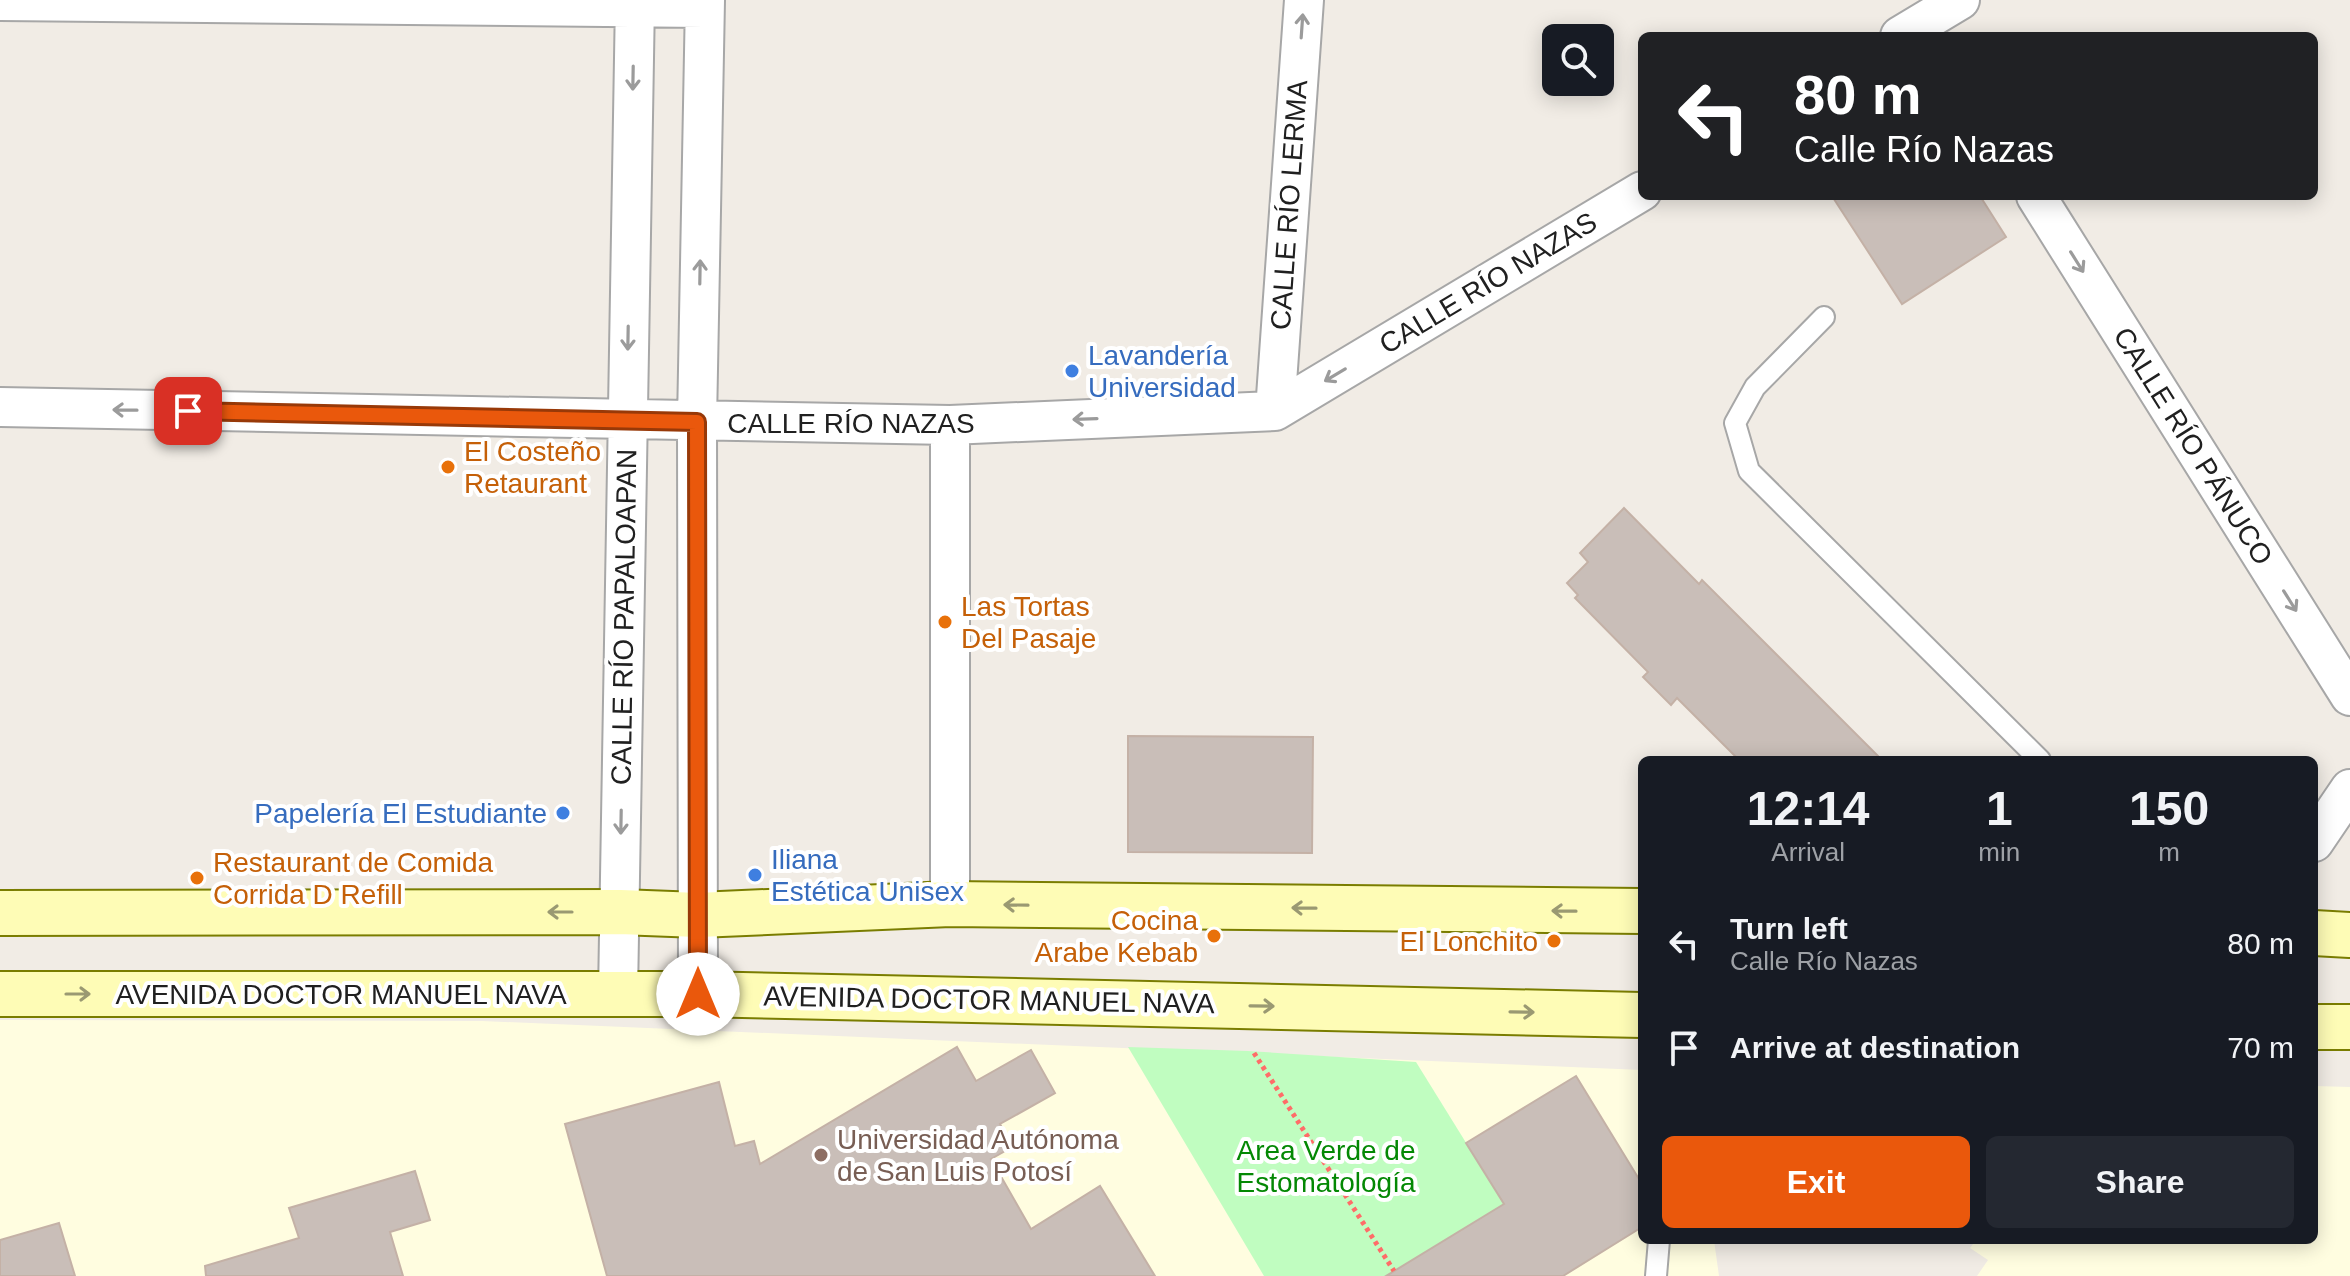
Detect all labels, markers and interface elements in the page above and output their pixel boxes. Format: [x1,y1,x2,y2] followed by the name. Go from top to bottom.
[1295,13,1310,40] one-way arrow
[1542,24,1614,96] map controls
[1542,24,1614,96] button: search
[1794,63,1922,126] text: 80 m
[625,64,641,91] one-way arrow
[1662,64,1766,168] icon: left
[1265,79,1313,331] street label: CALLE RÍO LERMA
[1794,129,2054,170] text: Calle Río Nazas
[1374,206,1602,360] street label: CALLE RÍO NAZAS
[2070,250,2086,273] one-way arrow
[692,259,708,286] one-way arrow
[2107,322,2279,570] street label: CALLE RÍO PÁNUCO
[621,324,636,351] one-way arrow
[1088,340,1236,403] place label: Lavandería Universidad
[1063,362,1081,380] marker: Lavandería Universidad
[1324,367,1347,383] one-way arrow
[154,377,222,445] pin
[166,389,210,433] icon: arrive
[112,402,139,417] one-way arrow
[727,408,975,439] street label: CALLE RÍO NAZAS
[1072,411,1099,426] one-way arrow
[464,436,601,499] place label: El Costeño Retaurant
[606,449,642,785] street label: CALLE RÍO PAPALOAPAN
[439,458,457,476] marker: El Costeño Retaurant
[2282,589,2298,612] one-way arrow
[961,591,1096,654] place label: Las Tortas Del Pasaje
[936,613,954,631] marker: Las Tortas Del Pasaje
[1747,782,1870,835] text: 12:14
[1986,782,2013,835] text: 1
[2129,782,2209,835] text: 150
[254,798,547,829] place label: Papelería El Estudiante
[554,804,572,822] marker: Papelería El Estudiante
[613,808,629,835] one-way arrow
[1771,837,1845,867] text: Arrival
[1978,837,2020,867] text: min
[2158,837,2180,867] text: m
[771,844,964,907] place label: Iliana Estética Unisex
[213,847,494,910] place label: Restaurant de Comida Corrida D Refill
[746,866,764,884] marker: Iliana Estética Unisex
[188,869,206,887] marker: Restaurant de Comida Corrida D Refill
[1003,897,1030,913] one-way arrow
[1291,900,1318,916] one-way arrow
[1551,903,1578,918] one-way arrow
[547,904,574,920] one-way arrow
[1035,905,1198,968] place label: Cocina Arabe Kebab
[1730,912,1848,945] text: Turn left
[1662,922,1706,966] icon: left
[1399,926,1538,957] place label: El Lonchito
[1205,927,1223,945] marker: Cocina Arabe Kebab
[2227,927,2294,960] text: 80 m
[1545,932,1563,950] marker: El Lonchito
[1730,946,1918,976] text: Calle Río Nazas
[656,952,740,1036] position arrow
[115,979,567,1010] street label: AVENIDA DOCTOR MANUEL NAVA
[763,981,1215,1019] street label: AVENIDA DOCTOR MANUEL NAVA
[64,986,91,1002] one-way arrow
[1248,999,1275,1014] one-way arrow
[1508,1005,1535,1020] one-way arrow
[1662,1026,1706,1070] icon: arrive
[1730,1031,2020,1064] text: Arrive at destination
[2227,1031,2294,1064] text: 70 m
[837,1124,1119,1187] place label: Universidad Autónoma de San Luis Potosí
[1236,1135,1416,1198] park label: Area Verde de Estomatología
[1662,1136,1970,1228] button: Exit
[1986,1136,2294,1228] button: Share
[812,1146,830,1164] marker: Universidad Autónoma de San Luis Potosí

